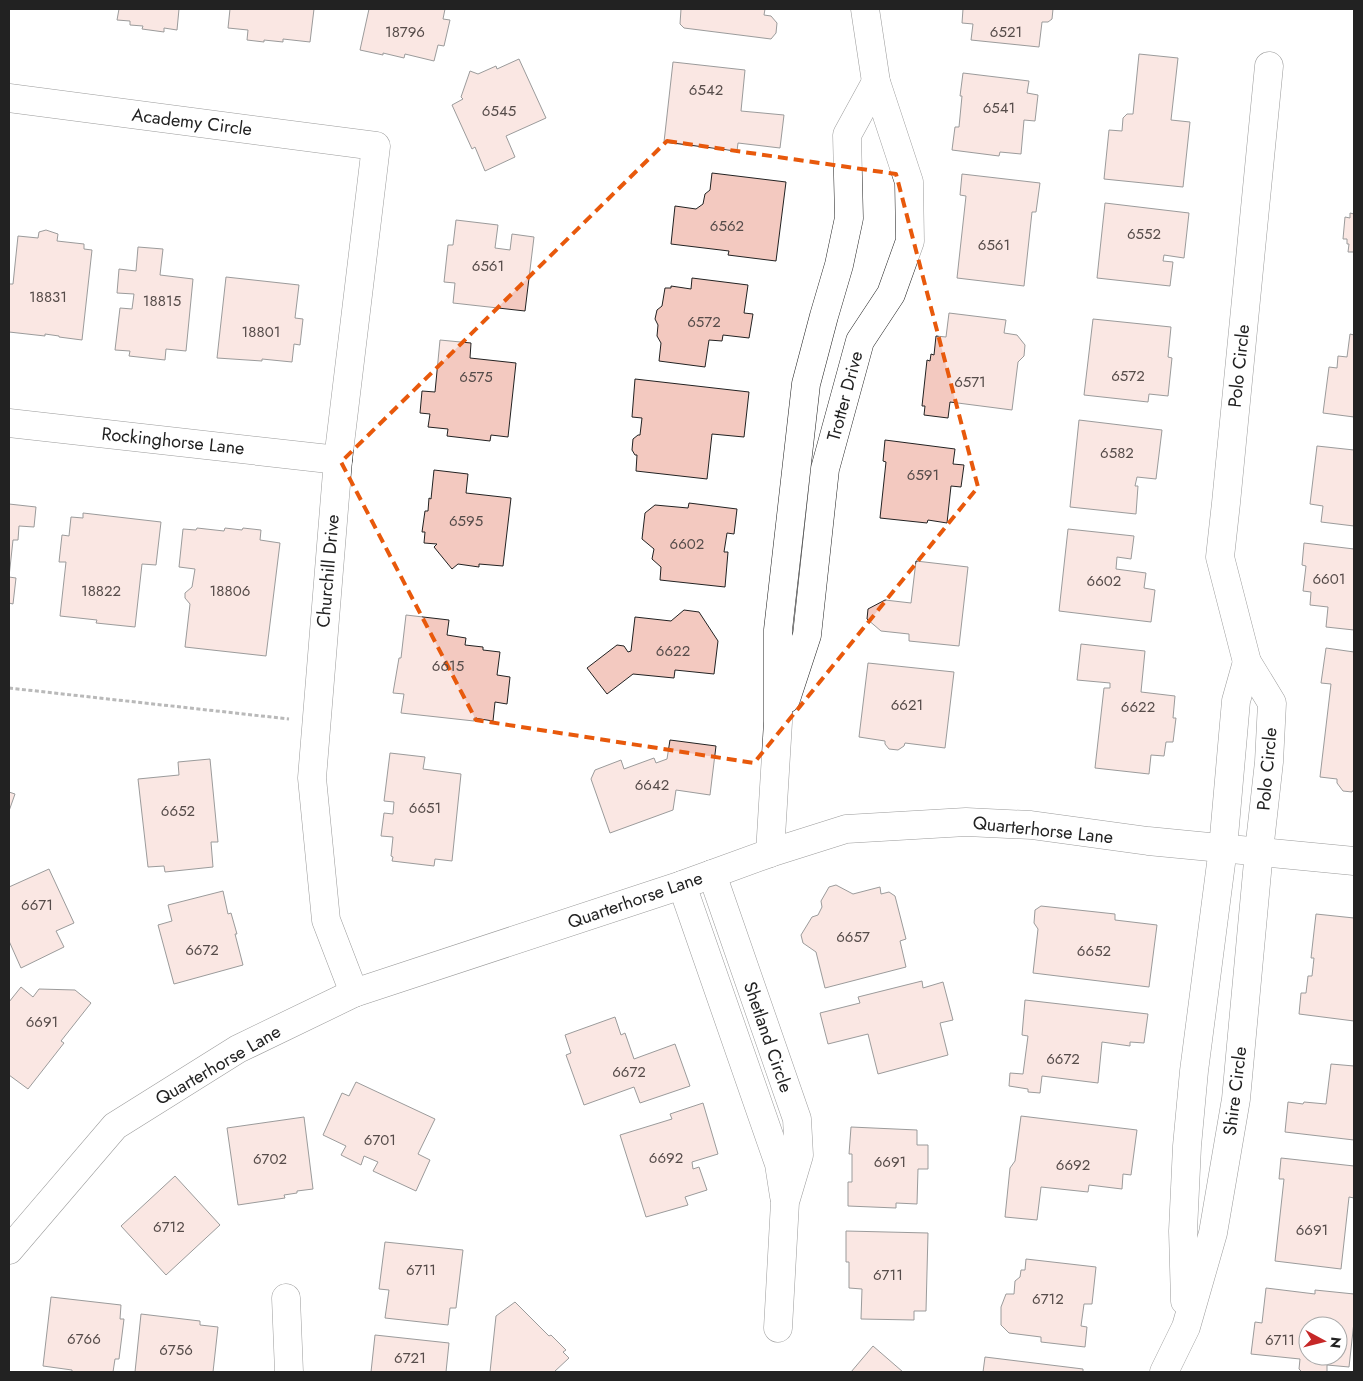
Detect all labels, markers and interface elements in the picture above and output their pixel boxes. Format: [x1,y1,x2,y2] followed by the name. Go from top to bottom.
[385,21,425,43] house number: 18796
[990,21,1022,43] house number: 6521
[689,79,723,101] house number: 6542
[983,97,1015,119] house number: 6541
[482,100,516,122] house number: 6545
[130,102,254,142] street label: Academy Circle
[710,215,744,237] house number: 6562
[1127,223,1161,245] house number: 6552
[978,234,1010,256] house number: 6561
[472,255,504,277] house number: 6561
[29,286,67,308] house number: 18831
[143,290,181,312] house number: 18815
[687,311,721,333] house number: 6572
[242,321,280,343] house number: 18801
[1222,323,1256,409] street label: Polo Circle
[821,348,869,444] street label: Trotter Drive
[1111,365,1145,387] house number: 6572
[459,366,493,388] house number: 6575
[954,371,986,393] house number: 6571
[100,421,246,461] street label: Rockinghorse Lane
[1100,442,1134,464] house number: 6582
[907,464,939,486] house number: 6591
[449,510,483,532] house number: 6595
[310,513,346,629] street label: Churchill Drive
[670,533,704,555] house number: 6602
[1312,568,1346,590] house number: 6601
[1087,570,1121,592] house number: 6602
[81,580,121,602] house number: 18822
[210,580,250,602] house number: 18806
[656,640,690,662] house number: 6622
[432,655,464,677] house number: 6615
[891,694,923,716] house number: 6621
[1121,696,1155,718] house number: 6622
[1250,726,1284,812] street label: Polo Circle
[635,774,669,796] house number: 6642
[409,797,441,819] house number: 6651
[161,800,195,822] house number: 6652
[971,810,1115,850] street label: Quarterhorse Lane
[564,865,706,935] street label: Quarterhorse Lane
[21,894,53,916] house number: 6671
[836,926,870,948] house number: 6657
[185,939,219,961] house number: 6672
[1077,940,1111,962] house number: 6652
[737,978,799,1096] street label: Shetland Circle
[26,1011,58,1033] house number: 6691
[150,1018,286,1112] street label: Quarterhorse Lane
[1217,1045,1253,1137] street label: Shire Circle
[1046,1048,1080,1070] house number: 6672
[612,1061,646,1083] house number: 6672
[364,1129,396,1151] house number: 6701
[649,1147,683,1169] house number: 6692
[253,1148,287,1170] house number: 6702
[874,1151,906,1173] house number: 6691
[1056,1154,1090,1176] house number: 6692
[153,1216,185,1238] house number: 6712
[1296,1219,1328,1241] house number: 6691
[406,1259,436,1281] house number: 6711
[873,1264,903,1286] house number: 6711
[1032,1288,1064,1310] house number: 6712
[1298,1316,1348,1366] north arrow
[67,1328,101,1350] house number: 6766
[1265,1329,1295,1351] house number: 6711
[1325,1336,1347,1349] text: N
[159,1339,193,1361] house number: 6756
[394,1347,426,1369] house number: 6721

